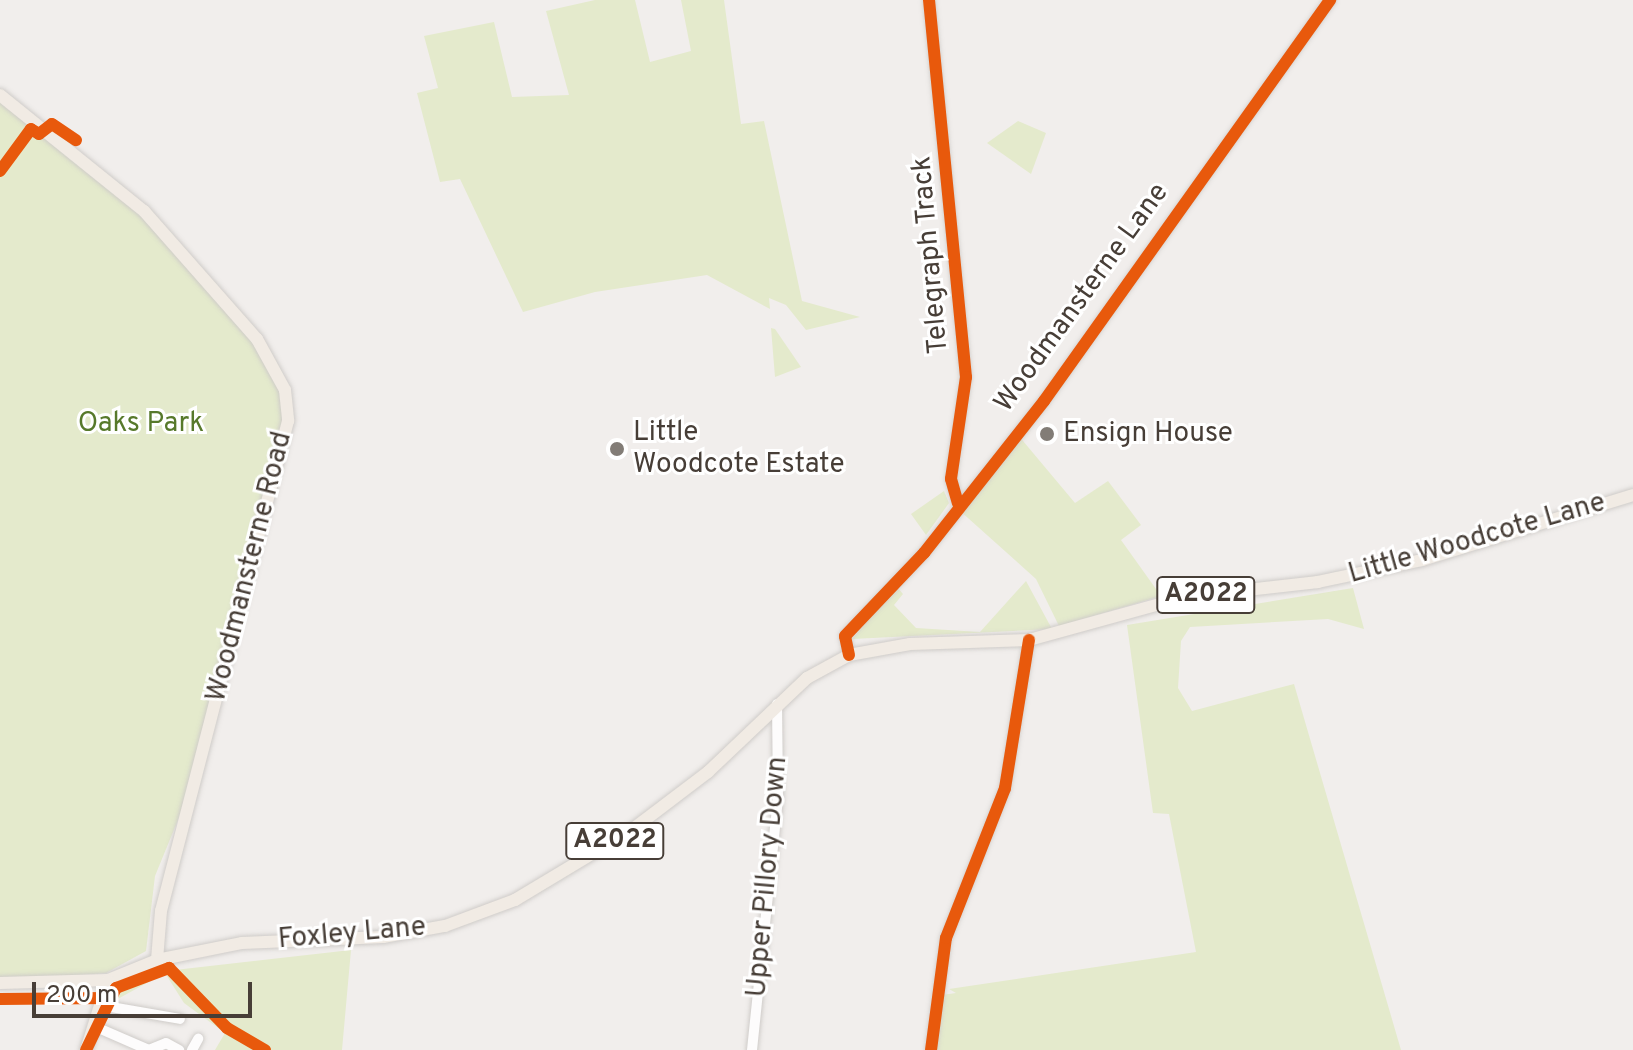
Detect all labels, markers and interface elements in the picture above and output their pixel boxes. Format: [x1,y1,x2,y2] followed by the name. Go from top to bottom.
[906,154,956,356] street label: Telegraph Track
[988,177,1176,419] street label: Woodmansterne Lane
[78,407,204,441] park label: Oaks Park
[633,416,844,482] place label: Little Woodcote Estate
[1063,417,1233,451] place label: Ensign House
[1038,425,1056,443] marker: Ensign House
[200,428,300,706] street label: Woodmansterne Road
[608,440,626,458] marker: Little Woodcote Estate
[1344,486,1610,592] street label: Little Woodcote Lane
[1156,573,1256,617] road number: A2022
[741,755,795,999] street label: Upper Pillory Down
[565,819,665,863] road number: A2022
[277,911,427,957] street label: Foxley Lane
[36,966,256,1016] scale bar
[46,981,117,1011] text: 200 m

